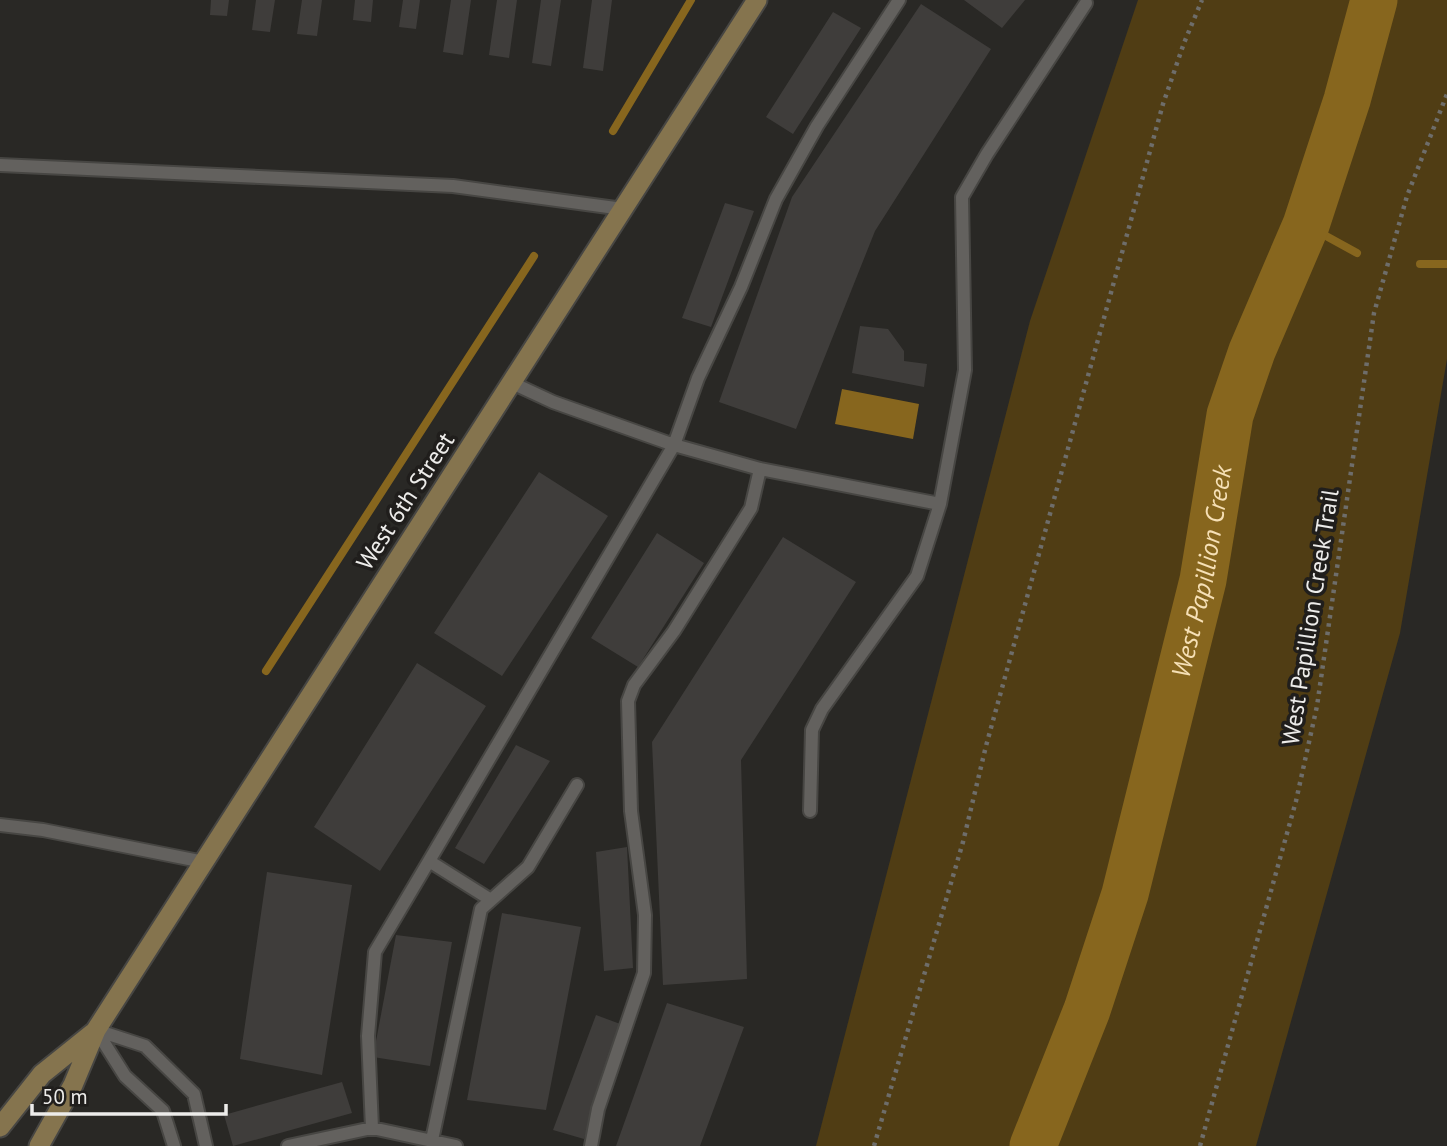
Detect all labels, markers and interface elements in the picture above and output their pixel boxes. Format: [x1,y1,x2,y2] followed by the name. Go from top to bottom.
[349,426,461,576] street label: West 6th Street
[1163,462,1238,681] water label: West Papillion Creek
[1274,487,1346,747] street label: West Papillion Creek Trail
[32,1072,226,1116] scale bar
[42,1083,88,1110] text: 50 m

